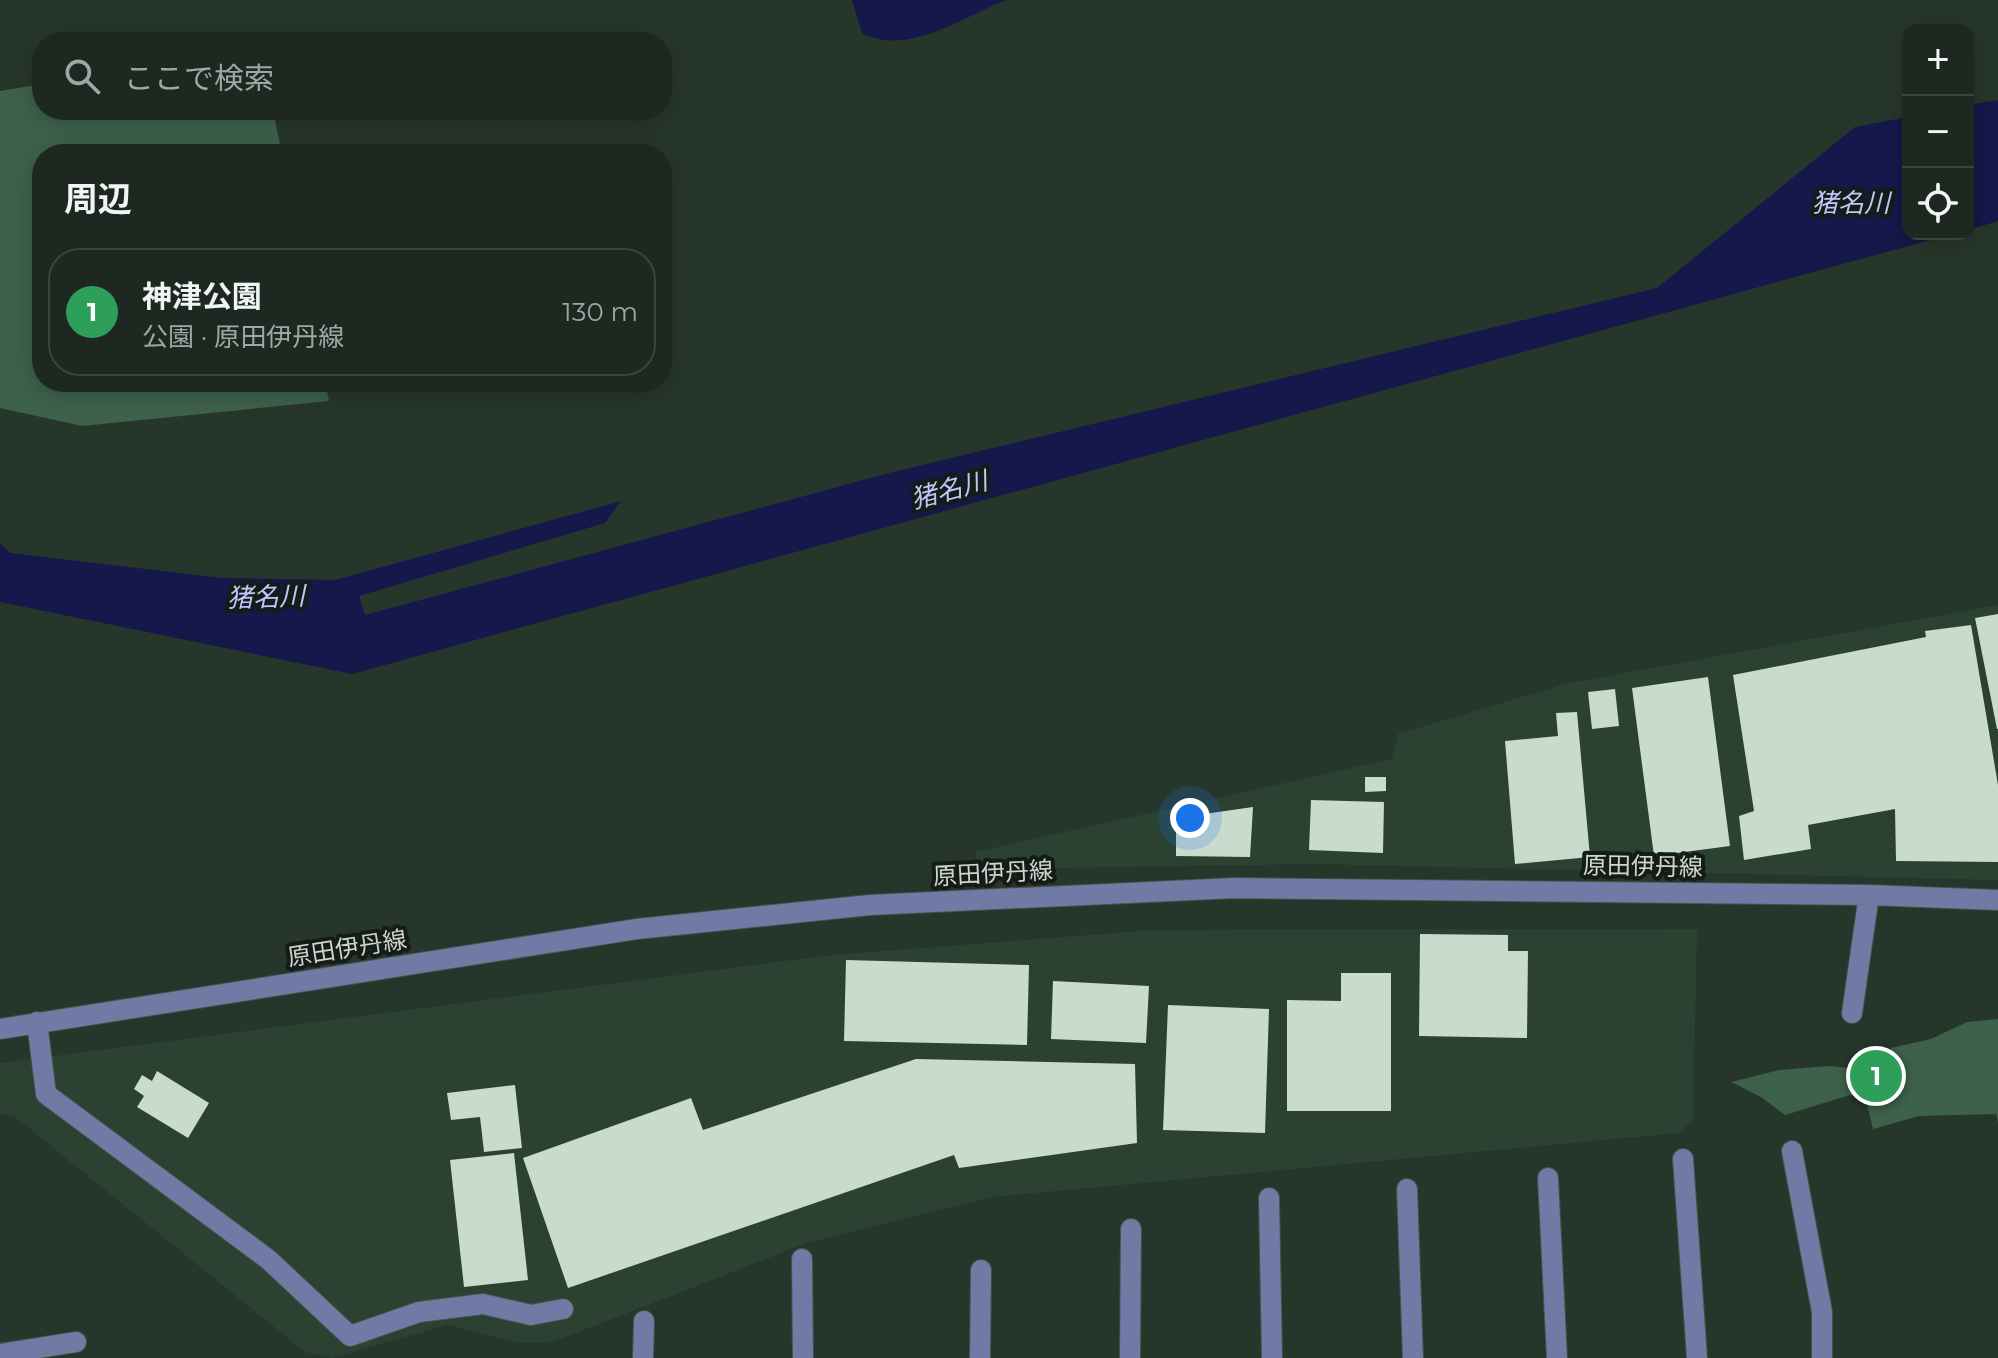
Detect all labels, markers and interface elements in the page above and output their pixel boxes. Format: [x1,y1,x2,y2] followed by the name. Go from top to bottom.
[1902,24,1974,240] map controls
[1902,24,1974,96] button: +
[32,32,672,120] search box
[60,54,104,98] icon: search
[124,60,274,97] text: ここで検索
[1902,96,1974,168] button: −
[1902,168,1974,240] button: locate
[64,178,132,220] text: 周辺
[1812,187,1893,219] water label: 猪名川
[142,278,262,315] text: 神津公園
[87,296,97,328] text: 1
[562,296,638,328] text: 130 m
[142,321,344,353] text: 公園 · 原田伊丹線
[907,464,994,516] water label: 猪名川
[226,580,309,614] water label: 猪名川
[1170,798,1210,838] your location
[1583,850,1703,882] street label: 原田伊丹線
[932,855,1054,891] street label: 原田伊丹線
[285,924,409,972] street label: 原田伊丹線
[1850,1046,1902,1106] pin: 1

